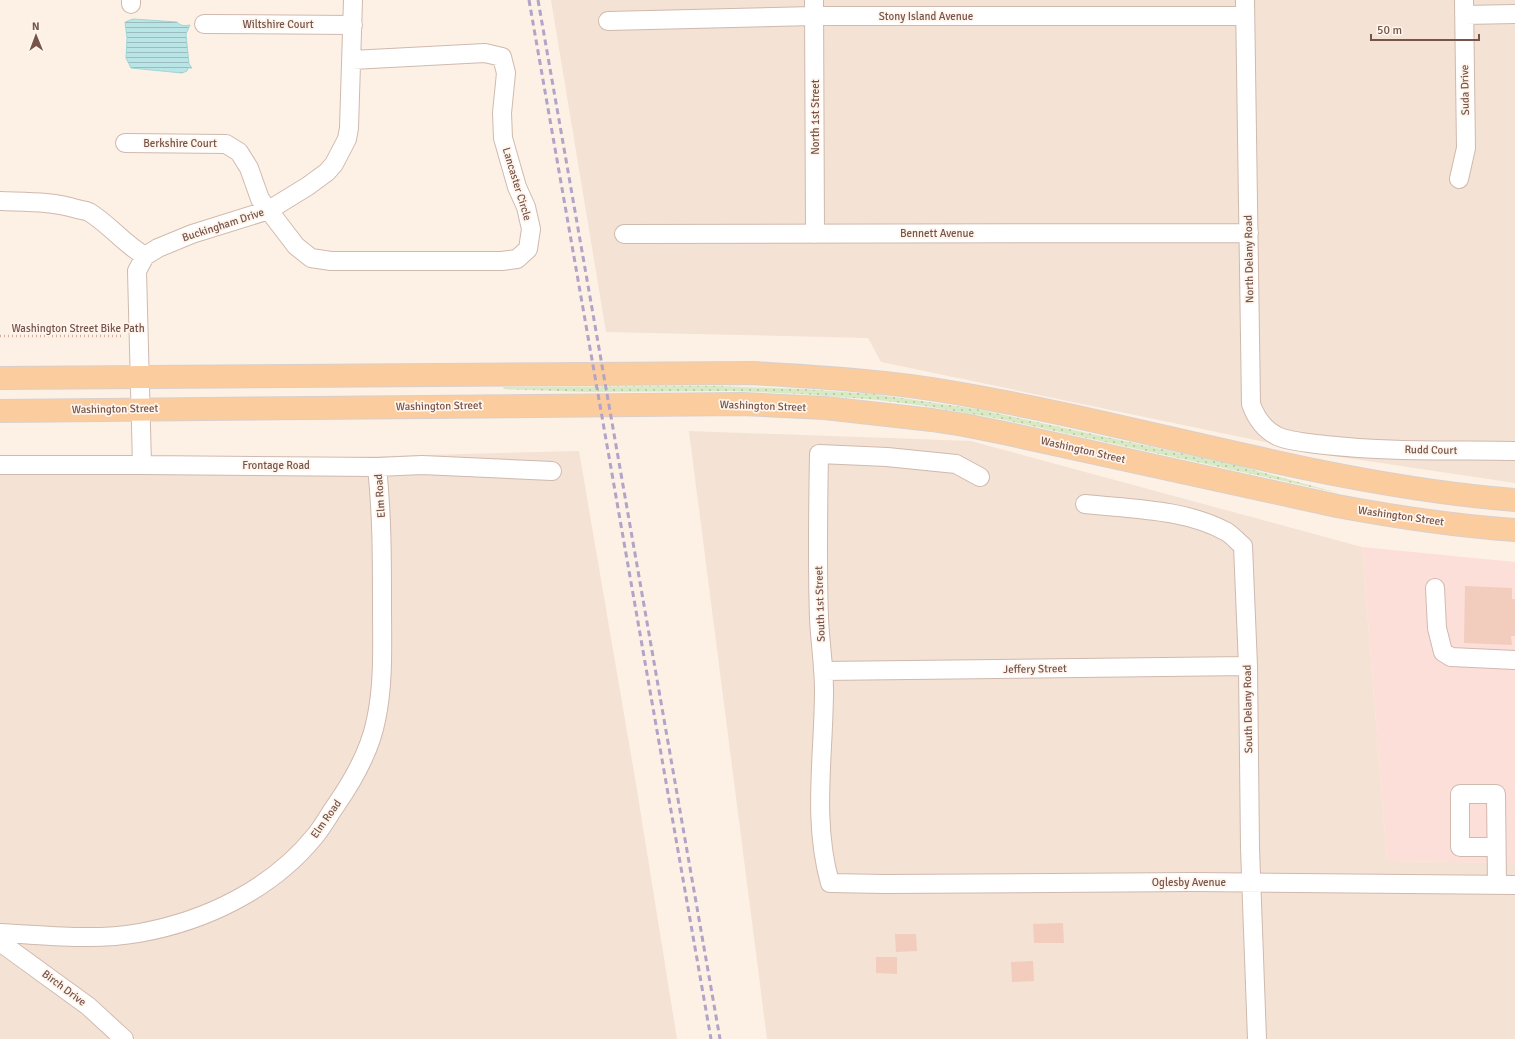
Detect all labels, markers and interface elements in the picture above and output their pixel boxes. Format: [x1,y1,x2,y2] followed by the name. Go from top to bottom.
[879,10,973,23] street label: Stony Island Avenue
[16,16,56,56] north arrow
[1371,16,1479,42] scale bar
[242,18,314,31] street label: Wiltshire Court
[32,20,40,33] text: N
[1377,23,1402,38] text: 50 m
[1458,65,1472,115] street label: Suda Drive
[809,79,822,155] street label: North 1st Street
[143,137,217,150] street label: Berkshire Court
[500,146,534,222] street label: Lancaster Circle
[180,206,266,244] street label: Buckingham Drive
[1242,215,1256,303] street label: North Delany Road
[900,227,974,240] street label: Bennett Avenue
[11,322,145,335] street label: Washington Street Bike Path
[719,398,807,414] street label: Washington Street
[396,399,483,413] street label: Washington Street
[72,402,159,416] street label: Washington Street
[1039,434,1127,466] street label: Washington Street
[1404,443,1458,457] street label: Rudd Court
[242,459,310,472] street label: Frontage Road
[372,473,388,518] street label: Elm Road
[1357,504,1445,528] street label: Washington Street
[812,566,828,642] street label: South 1st Street
[1003,662,1067,676] street label: Jeffery Street
[1241,664,1255,753] street label: South Delany Road
[308,797,344,841] street label: Elm Road
[1152,876,1226,889] street label: Oglesby Avenue
[39,967,89,1009] street label: Birch Drive

